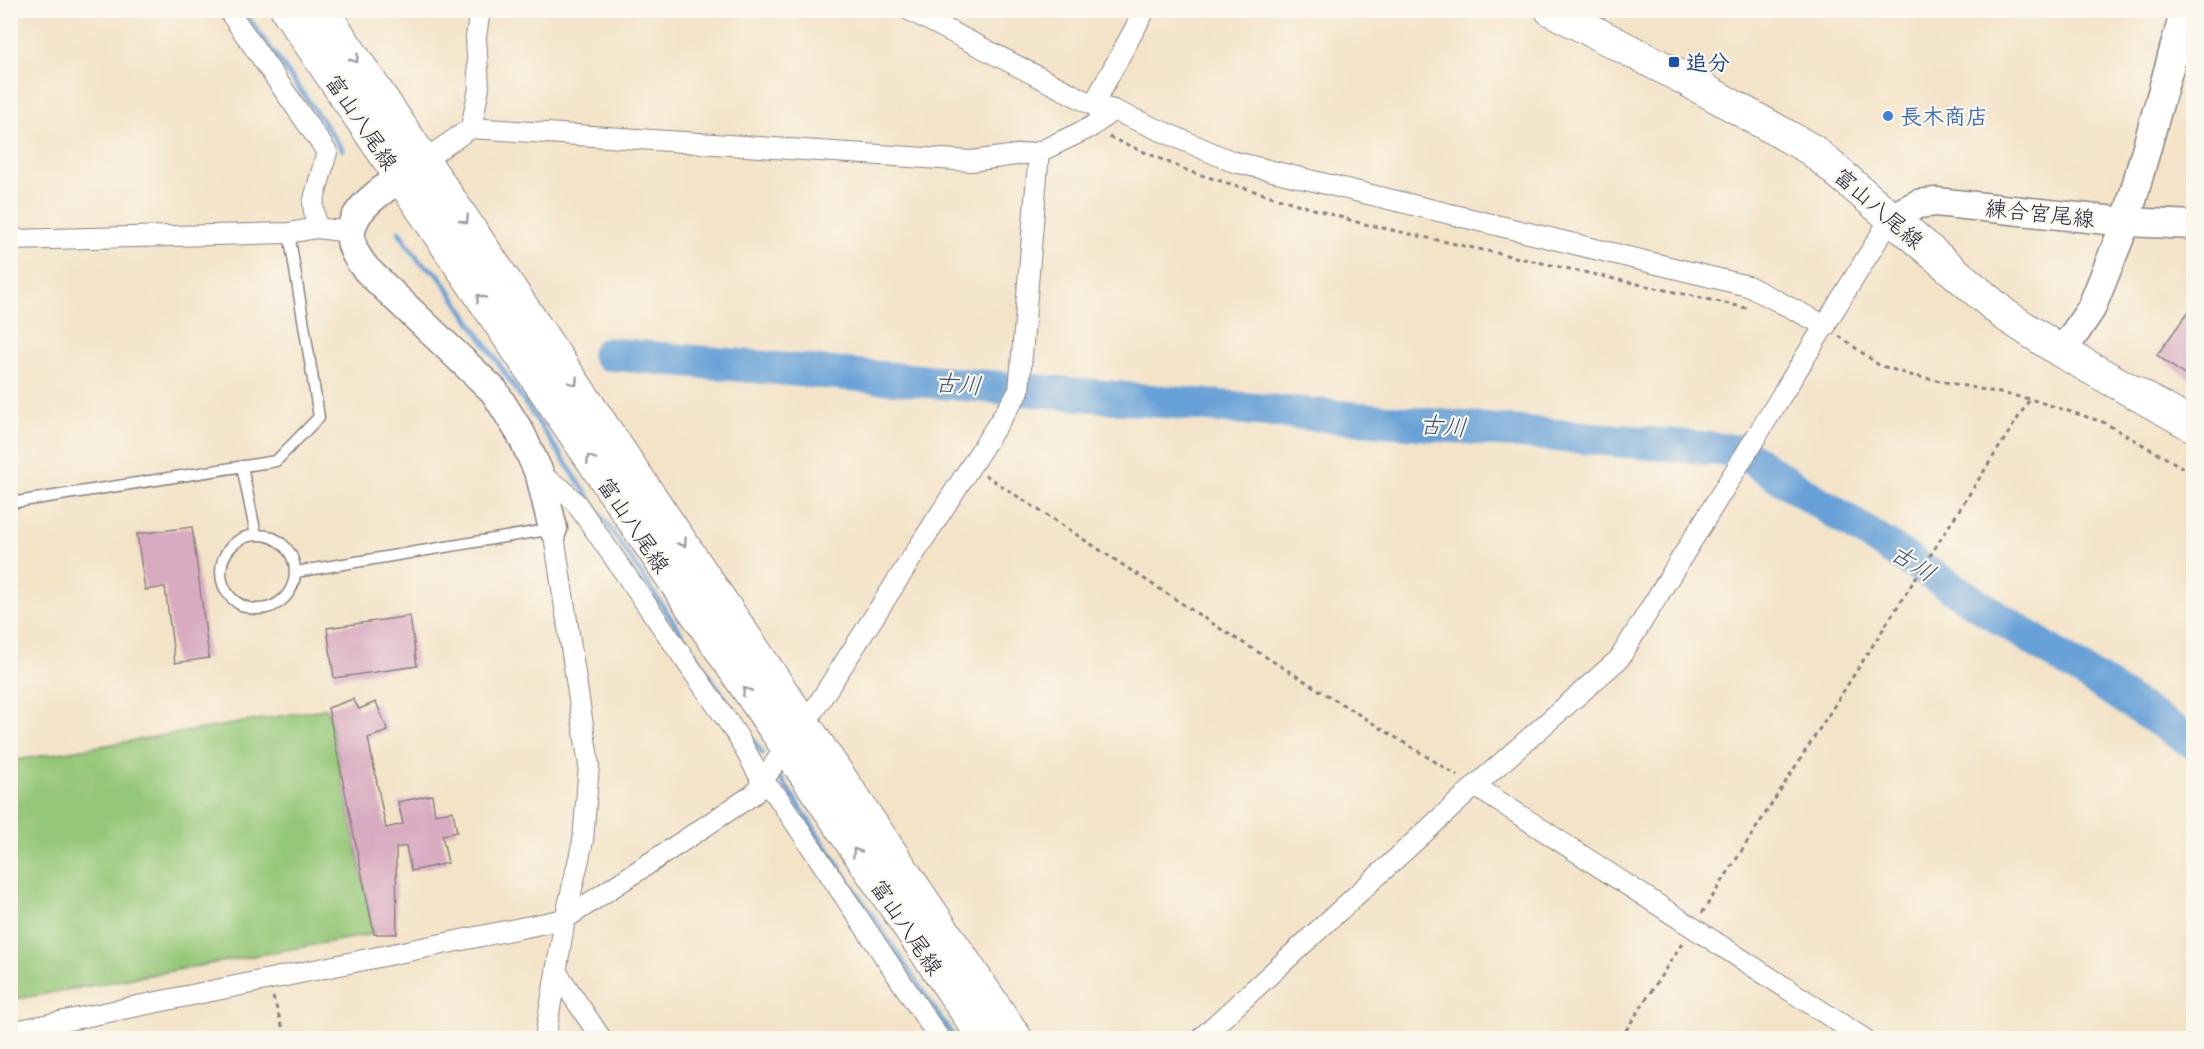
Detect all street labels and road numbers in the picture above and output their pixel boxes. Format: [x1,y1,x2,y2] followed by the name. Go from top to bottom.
[318,70,403,177] street label: 富山八尾線
[1827,163,1928,256] street label: 富山八尾線
[1984,195,2096,235] street label: 練合宮尾線
[590,473,675,580] street label: 富山八尾線
[863,875,948,982] street label: 富山八尾線

